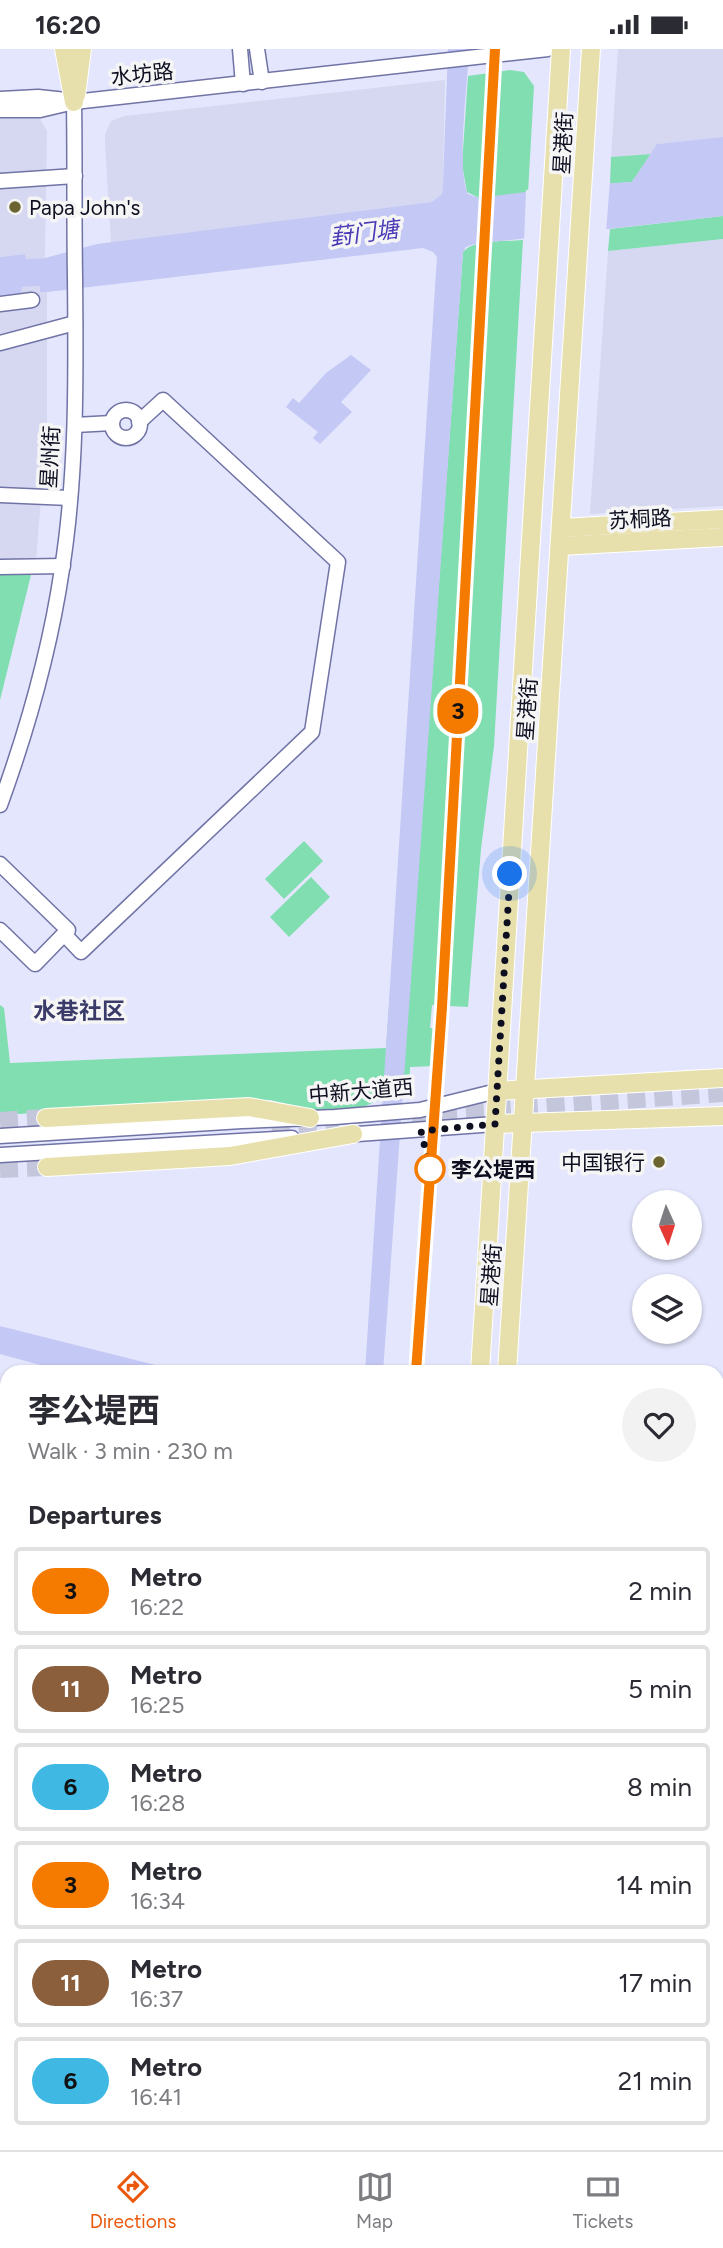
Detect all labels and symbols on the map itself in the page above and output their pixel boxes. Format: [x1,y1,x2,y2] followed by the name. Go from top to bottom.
[109,58,175,90] street label: 水坊路
[549,111,577,175] street label: 星港街
[29,195,140,220] place label: Papa John's
[7,199,23,215] marker: Papa John's
[328,214,404,251] water label: 葑门塘
[36,425,64,489] street label: 星州街
[608,505,672,533] street label: 苏桐路
[512,677,542,741] street label: 星港街
[435,688,481,734] line badge: 3
[492,856,527,891] your location
[33,997,125,1025] district label: 水巷社区
[308,1074,414,1108] street label: 中新大道西
[561,1150,645,1175] place label: 中国银行
[415,1154,445,1184] marker: 李公堤西
[651,1154,667,1170] marker: 中国银行
[451,1157,535,1182] place label: 李公堤西
[632,1190,702,1260] north arrow
[476,1243,506,1307] street label: 星港街

